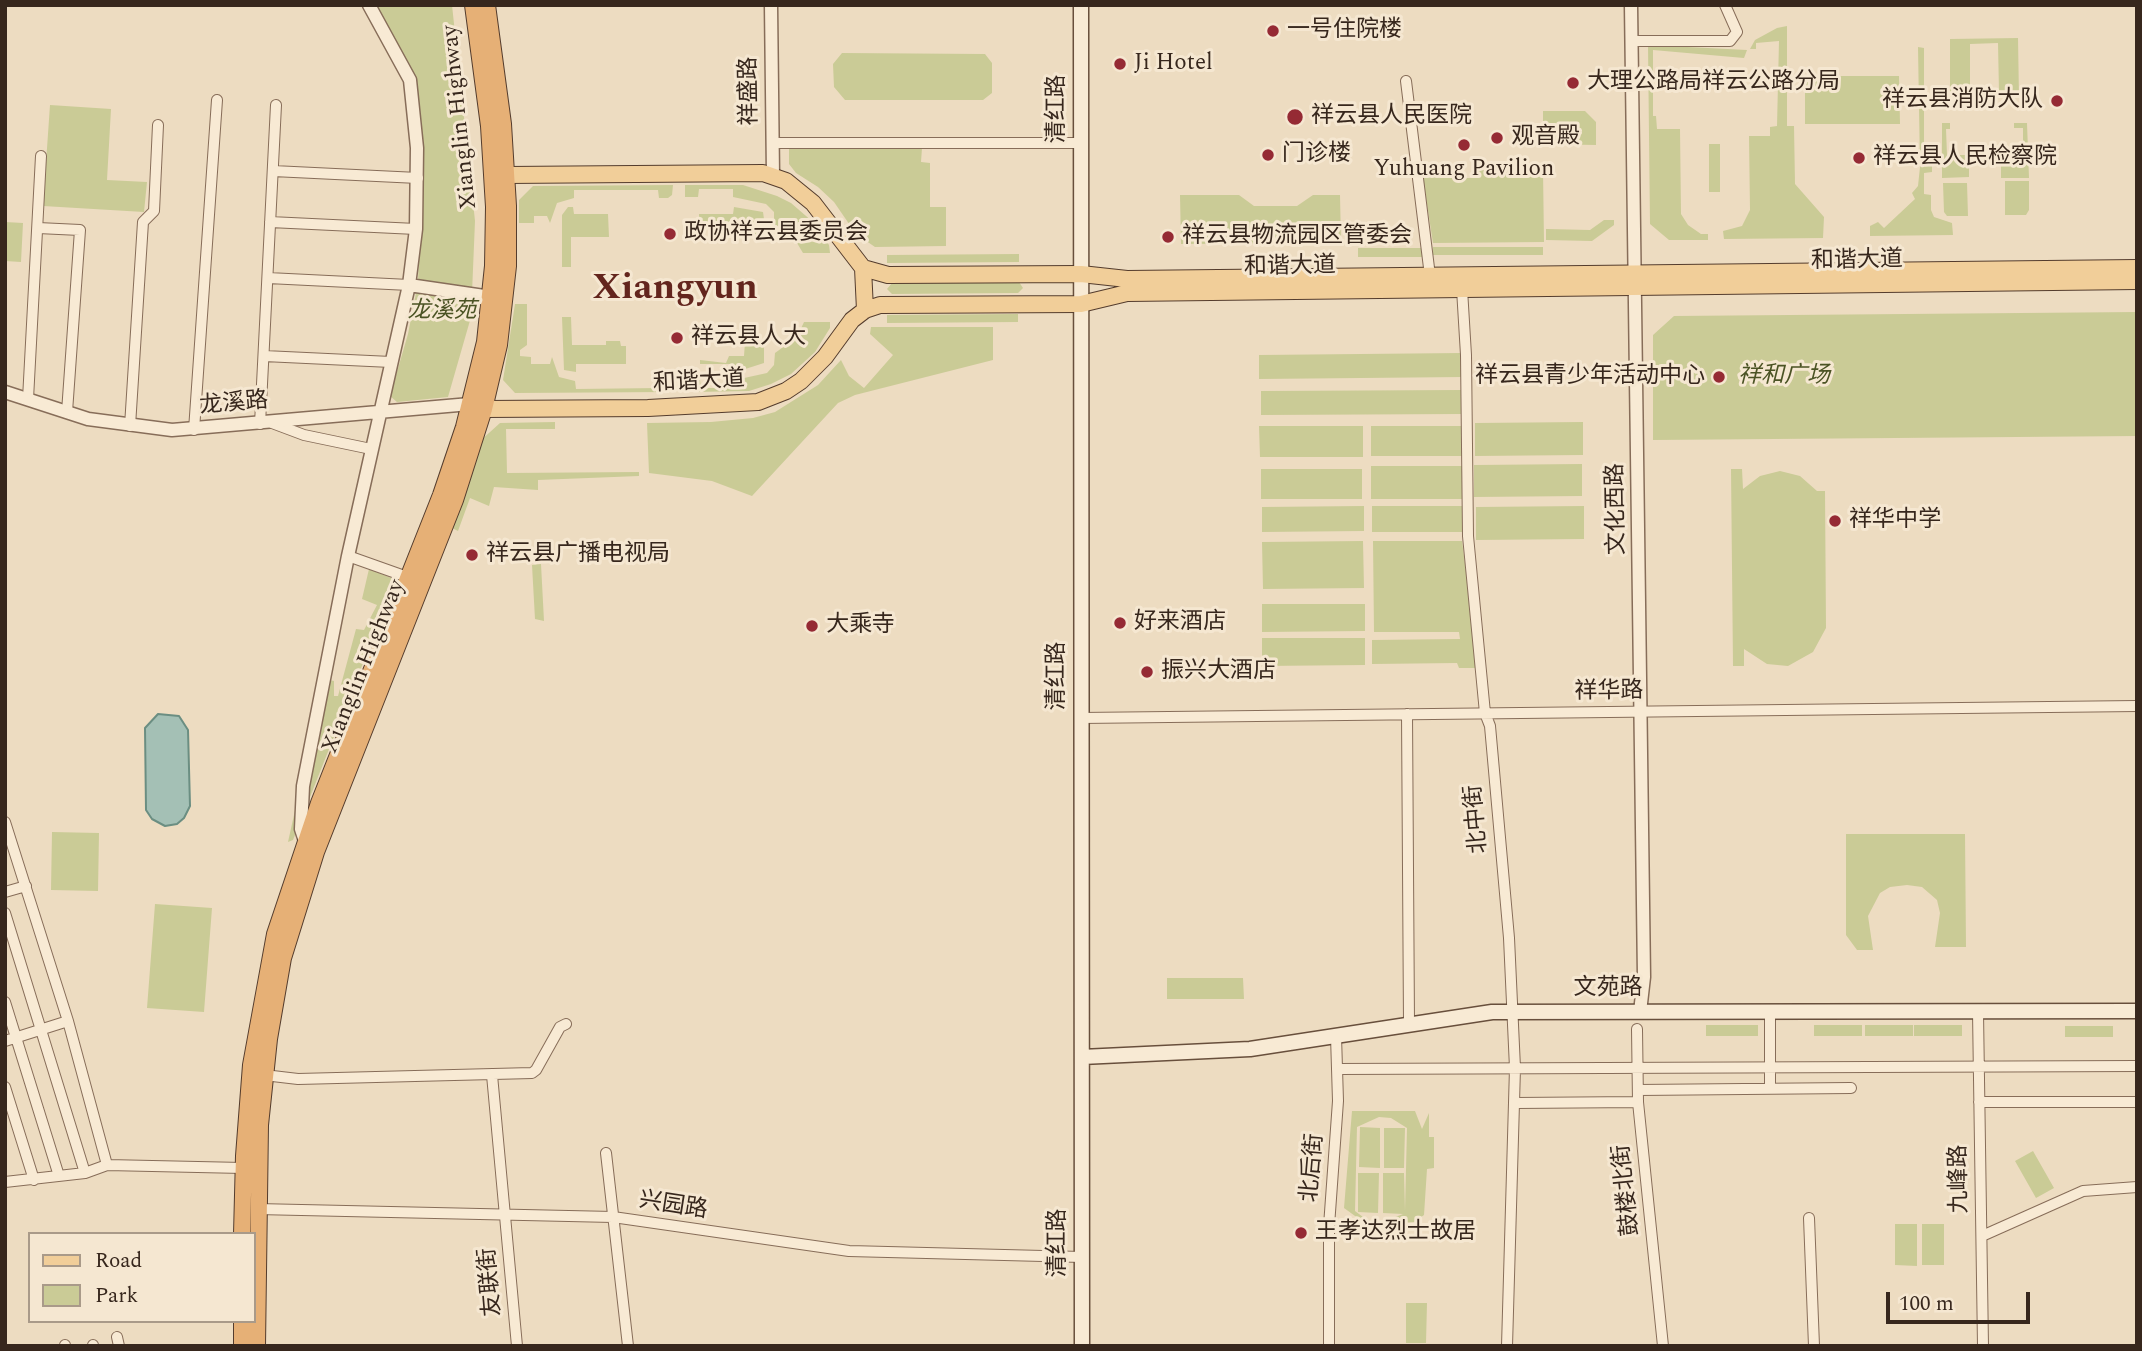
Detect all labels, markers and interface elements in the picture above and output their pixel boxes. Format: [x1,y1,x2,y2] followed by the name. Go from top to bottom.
[1287,17,1402,45] place label: 一号住院楼
[1265,23,1281,39] marker: 一号住院楼
[438,24,484,210] street label: Xianglin Highway
[1134,50,1213,78] place label: Ji Hotel
[737,56,765,126] street label: 祥盛路
[1112,56,1128,72] marker: Ji Hotel
[1587,69,1840,97] place label: 大理公路局祥云公路分局
[1044,75,1072,143] street label: 清红路
[1565,75,1581,91] marker: 大理公路局祥云公路分局
[1882,87,2043,115] place label: 祥云县消防大队
[2049,93,2065,109] marker: 祥云县消防大队
[1311,103,1472,131] place label: 祥云县人民医院
[1285,107,1305,127] marker: 祥云县人民医院
[1511,124,1580,152] place label: 观音殿
[1489,130,1505,146] marker: 观音殿
[1456,137,1472,153] marker: Yuhuang Pavilion
[1282,141,1351,169] place label: 门诊楼
[1873,144,2057,172] place label: 祥云县人民检察院
[1260,147,1276,163] marker: 门诊楼
[1851,150,1867,166] marker: 祥云县人民检察院
[1374,156,1554,184] place label: Yuhuang Pavilion
[684,220,868,248] place label: 政协祥云县委员会
[1182,223,1412,251] place label: 祥云县物流园区管委会
[662,226,678,242] marker: 政协祥云县委员会
[1160,229,1176,245] marker: 祥云县物流园区管委会
[1811,247,1903,277] street label: 和谐大道
[1244,253,1336,283] street label: 和谐大道
[592,269,758,313] district label: Xiangyun
[408,298,476,326] park label: 龙溪苑
[691,324,806,352] place label: 祥云县人大
[669,330,685,346] marker: 祥云县人大
[1475,363,1705,391] place label: 祥云县青少年活动中心
[1738,363,1830,391] park label: 祥和广场
[652,367,746,399] street label: 和谐大道
[1711,369,1727,385] marker: 祥云县青少年活动中心
[198,388,270,422] street label: 龙溪路
[1603,463,1633,555] street label: 文化西路
[1849,507,1941,535] place label: 祥华中学
[1827,513,1843,529] marker: 祥华中学
[486,541,670,569] place label: 祥云县广播电视局
[464,547,480,563] marker: 祥云县广播电视局
[318,576,412,758] street label: Xianglin Highway
[1134,609,1226,637] place label: 好来酒店
[826,612,895,640] place label: 大乘寺
[1112,615,1128,631] marker: 好来酒店
[804,618,820,634] marker: 大乘寺
[1044,642,1072,710] street label: 清红路
[1161,658,1276,686] place label: 振兴大酒店
[1139,664,1155,680] marker: 振兴大酒店
[1574,679,1644,707] street label: 祥华路
[1461,783,1495,855] street label: 北中街
[1574,975,1642,1003] street label: 文苑路
[1297,1132,1331,1204] street label: 北后街
[1609,1143,1647,1237] street label: 鼓楼北街
[1947,1144,1975,1214] street label: 九峰路
[637,1188,709,1226] street label: 兴园路
[1045,1209,1073,1277] street label: 清红路
[1315,1219,1476,1247] place label: 王孝达烈士故居
[1293,1225,1309,1241] marker: 王孝达烈士故居
[28,1232,256,1323] legend
[95,1245,142,1277] text: Road
[475,1246,509,1318] street label: 友联街
[1890,1278,2034,1322] scale bar
[95,1280,138,1312] text: Park
[1899,1288,1954,1320] text: 100 m

